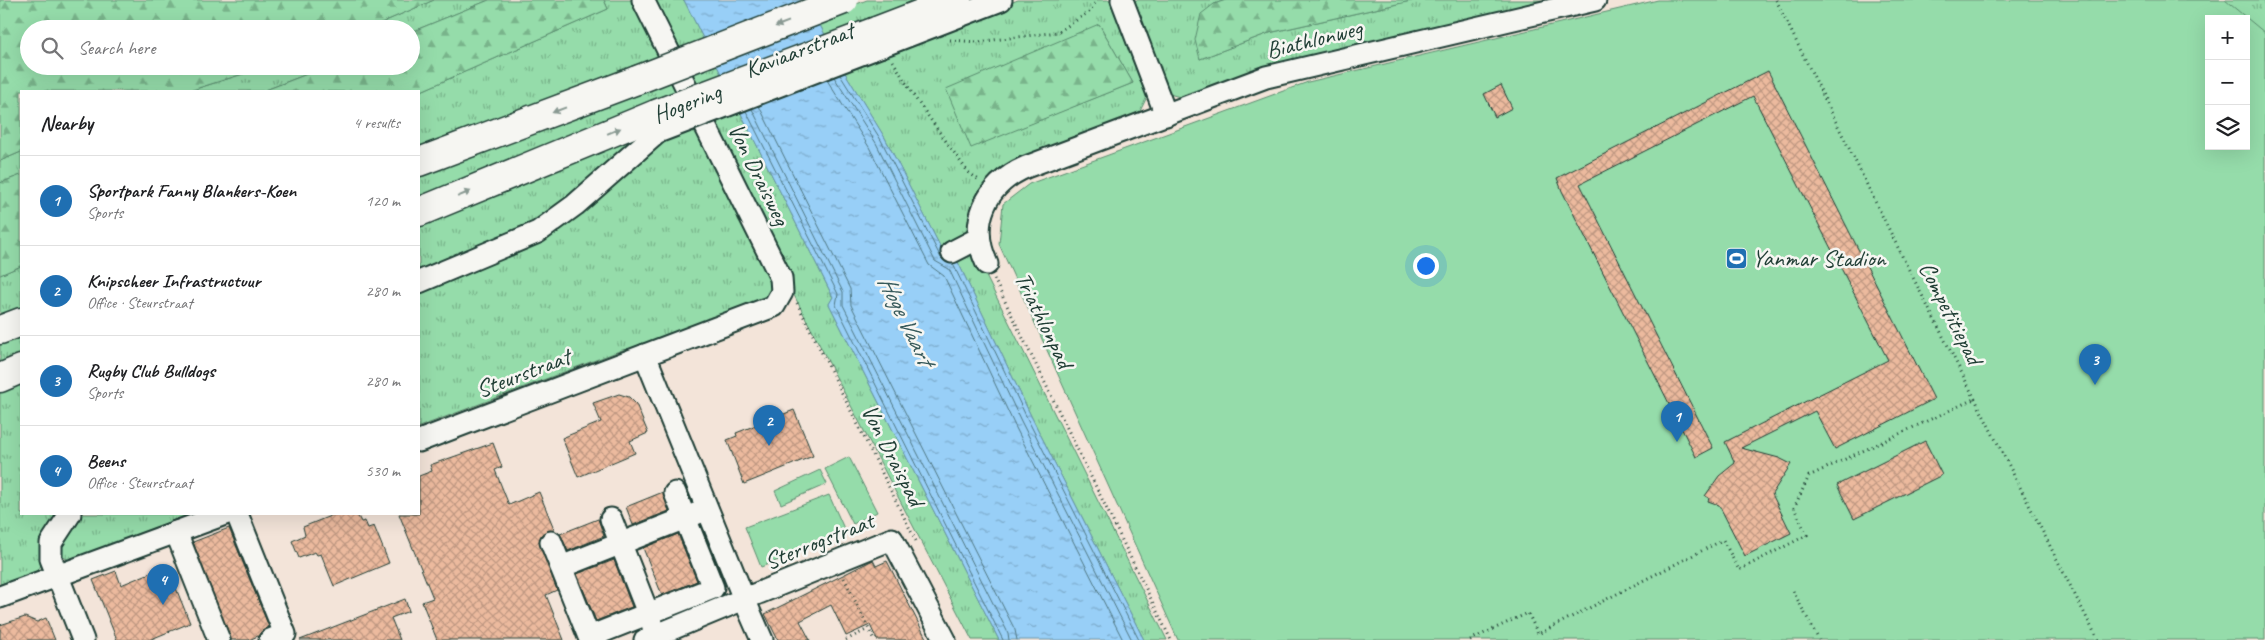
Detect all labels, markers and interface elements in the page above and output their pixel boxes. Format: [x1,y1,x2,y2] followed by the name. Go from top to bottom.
[1263,12,1366,65] street label: Biathlonweg
[740,14,861,85] street label: Kaviaarstraat
[2205,15,2250,150] map controls
[2205,15,2250,60] button: +
[20,20,420,75] search box
[774,20,789,28] one-way arrow
[38,34,66,62] icon: search
[78,36,155,60] text: Search here
[2205,60,2250,105] button: −
[649,76,727,130] street label: Hogering
[2205,105,2250,150] button: layers
[551,106,566,114] one-way arrow
[40,110,93,136] text: Nearby
[353,113,400,133] text: 4 results
[721,118,798,232] street label: Von Draisweg
[607,127,621,135] one-way arrow
[87,179,296,203] text: Sportpark Fanny Blankers-Koen
[457,189,471,197] one-way arrow
[52,191,60,211] text: 1
[366,191,400,211] text: 120 m
[87,203,123,223] text: Sports
[1752,243,1887,273] place label: Yanmar Stadion
[1724,246,1748,270] sports icon: Yanmar Stadion
[1413,253,1439,279] your location
[1912,257,1991,373] street label: Competitiepad
[1008,267,1082,376] street label: Triathlonpad
[87,269,260,293] text: Knipscheer Infrastructuur
[871,270,944,376] water label: Hoge Vaart
[52,281,60,301] text: 2
[366,281,400,301] text: 280 m
[87,293,193,313] text: Office · Steurstraat
[472,340,577,405] street label: Steurstraat
[2079,344,2111,385] pin: 3
[87,359,215,383] text: Rugby Club Bulldogs
[52,371,60,391] text: 3
[366,371,400,391] text: 280 m
[87,383,123,403] text: Sports
[855,399,933,514] street label: Von Draispad
[1661,401,1693,442] pin: 1
[753,405,785,446] pin: 2
[87,449,125,473] text: Beens
[52,461,60,481] text: 4
[366,461,400,481] text: 530 m
[87,473,193,493] text: Office · Steurstraat
[760,505,880,576] street label: Sterrogstraat
[147,564,179,605] pin: 4

